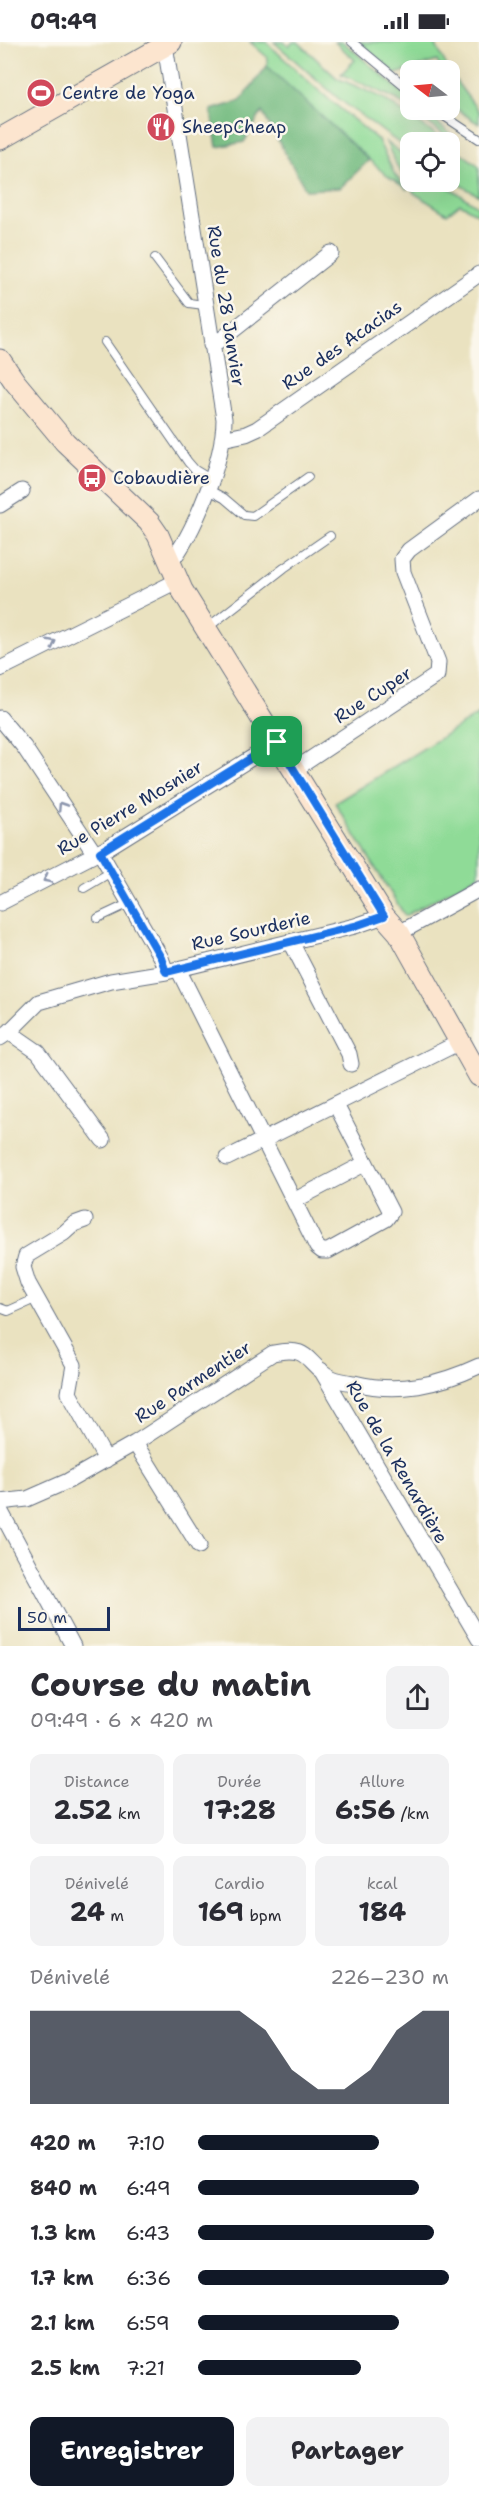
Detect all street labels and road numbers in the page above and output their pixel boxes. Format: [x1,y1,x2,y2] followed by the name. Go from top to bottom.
[201,224,251,388] street label: Rue du 28 Janvier
[277,295,407,395] street label: Rue des Acacias
[330,661,416,729] street label: Rue Cuper
[53,755,207,861] street label: Rue Pierre Mosnier
[189,906,313,956] street label: Rue Sourderie
[130,1335,256,1429] street label: Rue Parmentier
[341,1376,453,1548] street label: Rue de la Renardière

